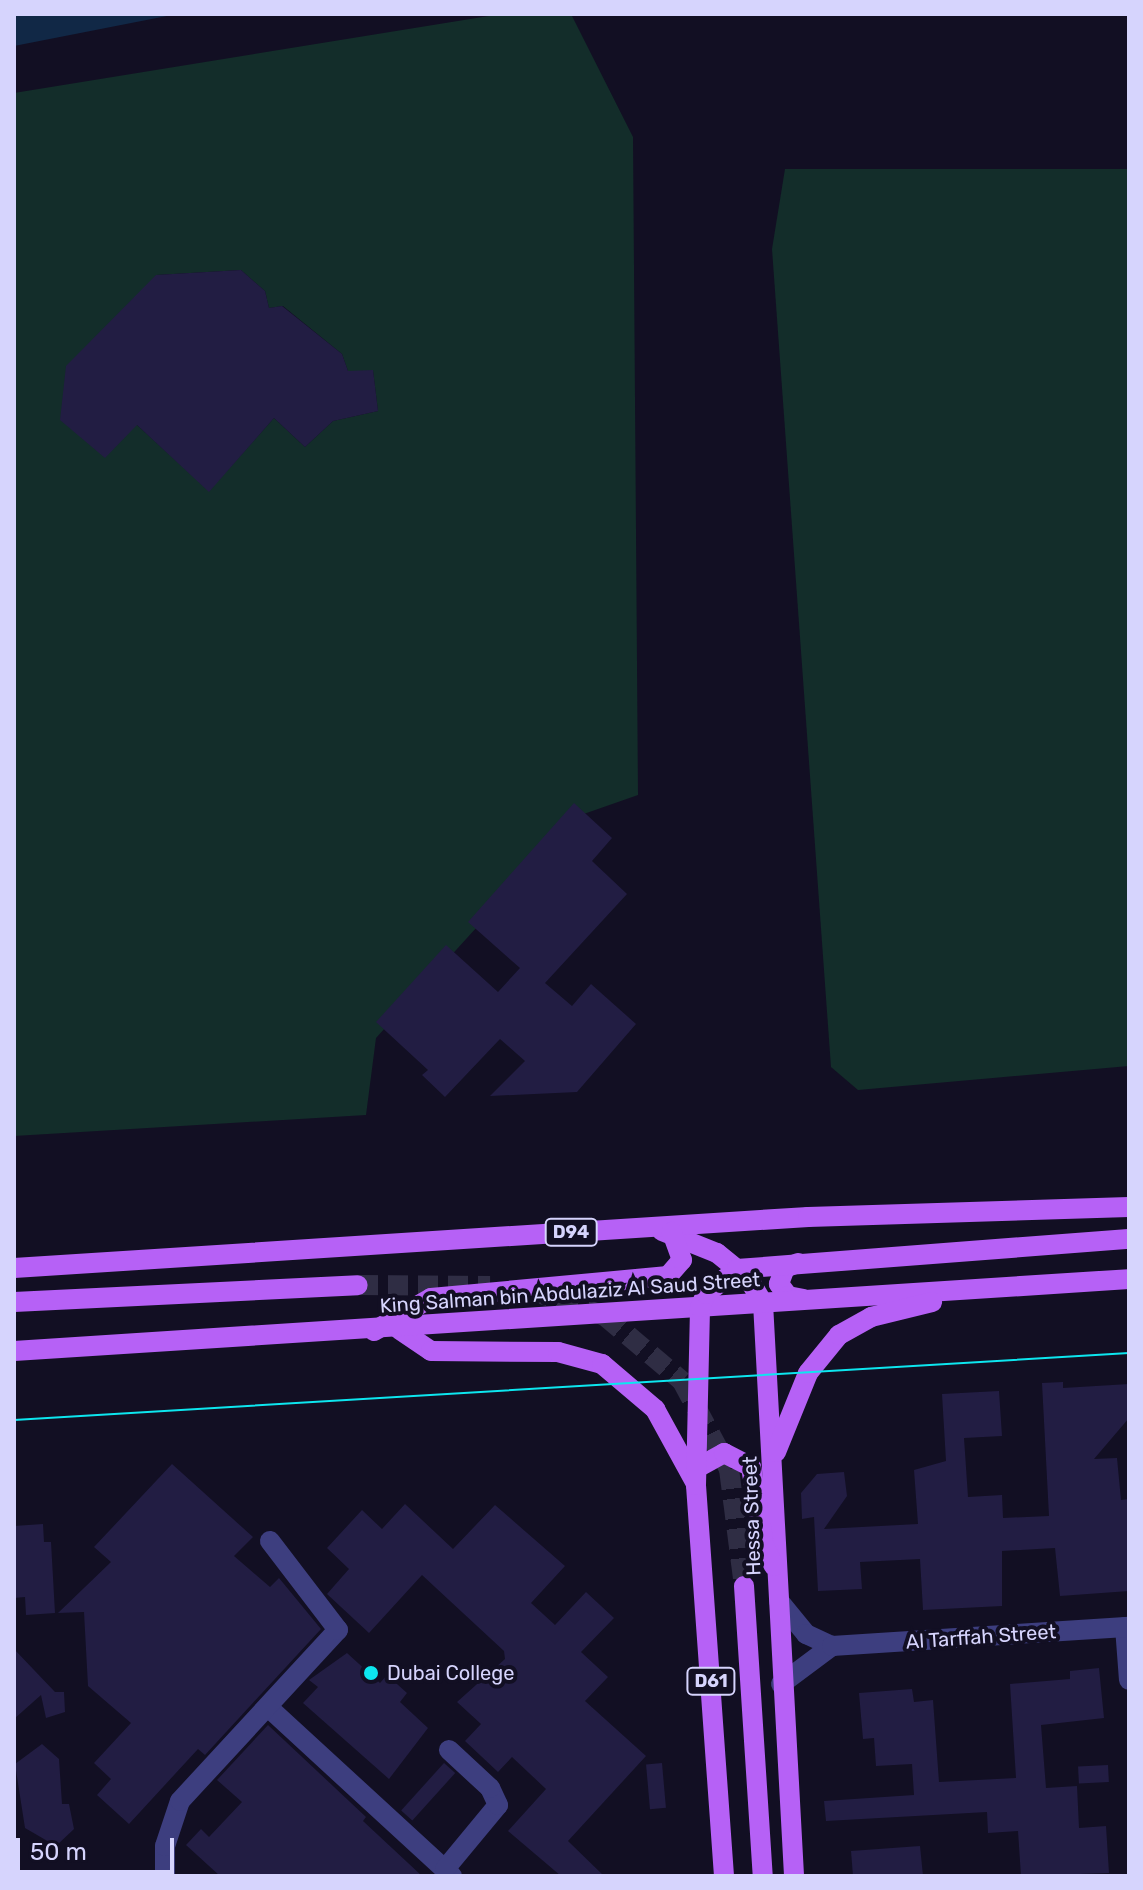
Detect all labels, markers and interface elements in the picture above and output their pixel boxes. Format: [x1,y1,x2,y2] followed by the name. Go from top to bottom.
[543,1218,599,1246] road number: D94
[378,1268,762,1318] street label: King Salman bin Abdulaziz Al Saud Street
[738,1456,766,1576] street label: Hessa Street
[905,1620,1057,1654] street label: Al Tarffah Street
[387,1661,514,1685] place label: Dubai College
[362,1664,380,1682] marker: Dubai College
[685,1667,737,1695] road number: D61
[20,1822,178,1872] scale bar
[30,1838,87,1866] text: 50 m

